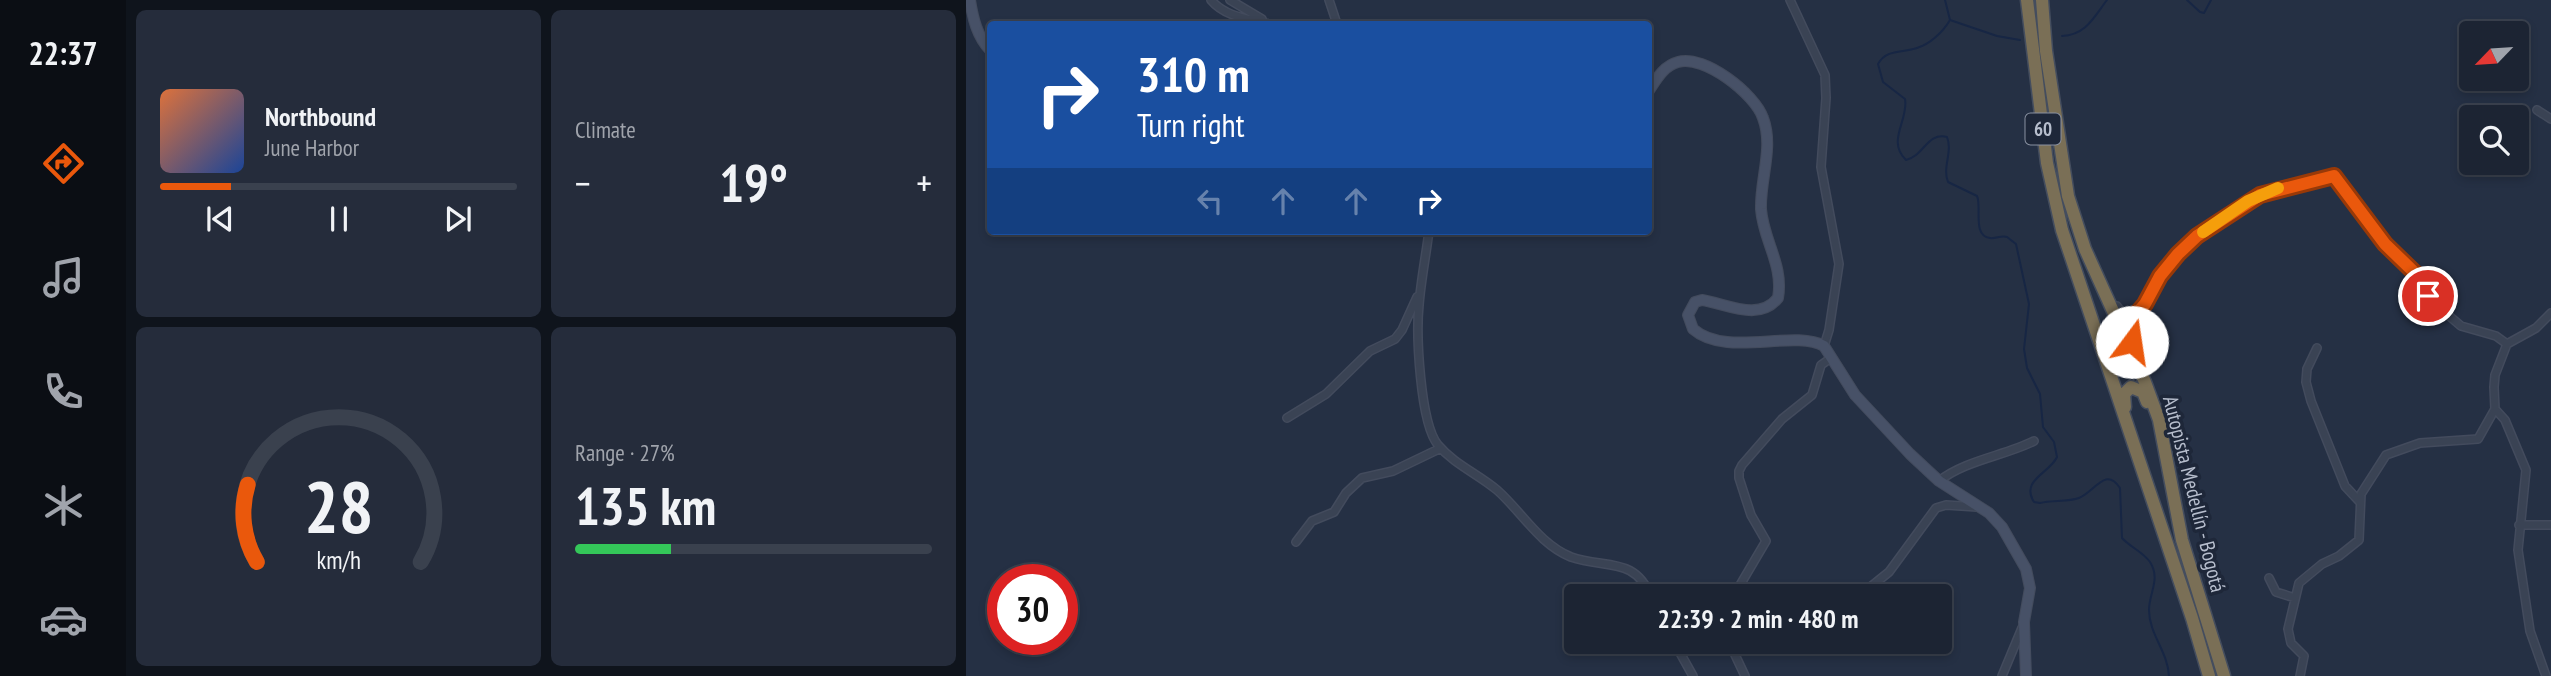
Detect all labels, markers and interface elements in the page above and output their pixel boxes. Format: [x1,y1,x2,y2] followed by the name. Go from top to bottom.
[2459,21,2529,91] north arrow
[2459,21,2529,175] map controls
[28,32,98,74] text: 22:37
[1137,42,1250,106] text: 310 m
[1022,49,1113,140] icon: right
[265,100,376,133] text: Northbound
[1137,104,1245,146] text: Turn right
[2459,105,2529,175] button: search
[2026,113,2060,144] road number: 60
[575,115,636,144] text: Climate
[265,133,359,162] text: June Harbor
[39,139,88,188] icon: directions
[719,149,788,216] text: 19°
[575,158,591,207] text: −
[916,158,932,207] text: +
[1191,182,1229,220] icon: left
[1264,182,1302,220] icon: ahead
[1337,182,1375,220] icon: ahead
[1410,182,1448,220] icon: right
[201,200,239,238] icon: previous
[320,200,358,238] icon: pause
[439,200,477,238] icon: next
[39,253,88,302] icon: music
[2398,266,2458,326] pin
[2409,277,2447,315] icon: arrive
[2095,305,2169,379] position arrow
[39,367,88,416] icon: phone
[2157,393,2232,595] street label: Autopista Medellín - Bogotá
[575,438,675,467] text: Range · 27%
[304,459,373,553] text: 28
[575,472,716,539] text: 135 km
[39,481,88,530] icon: climate
[316,544,361,576] text: km/h
[987,564,1078,655] speed limit sign: 30
[39,595,88,644] icon: car
[1658,602,1858,635] text: 22:39 · 2 min · 480 m

